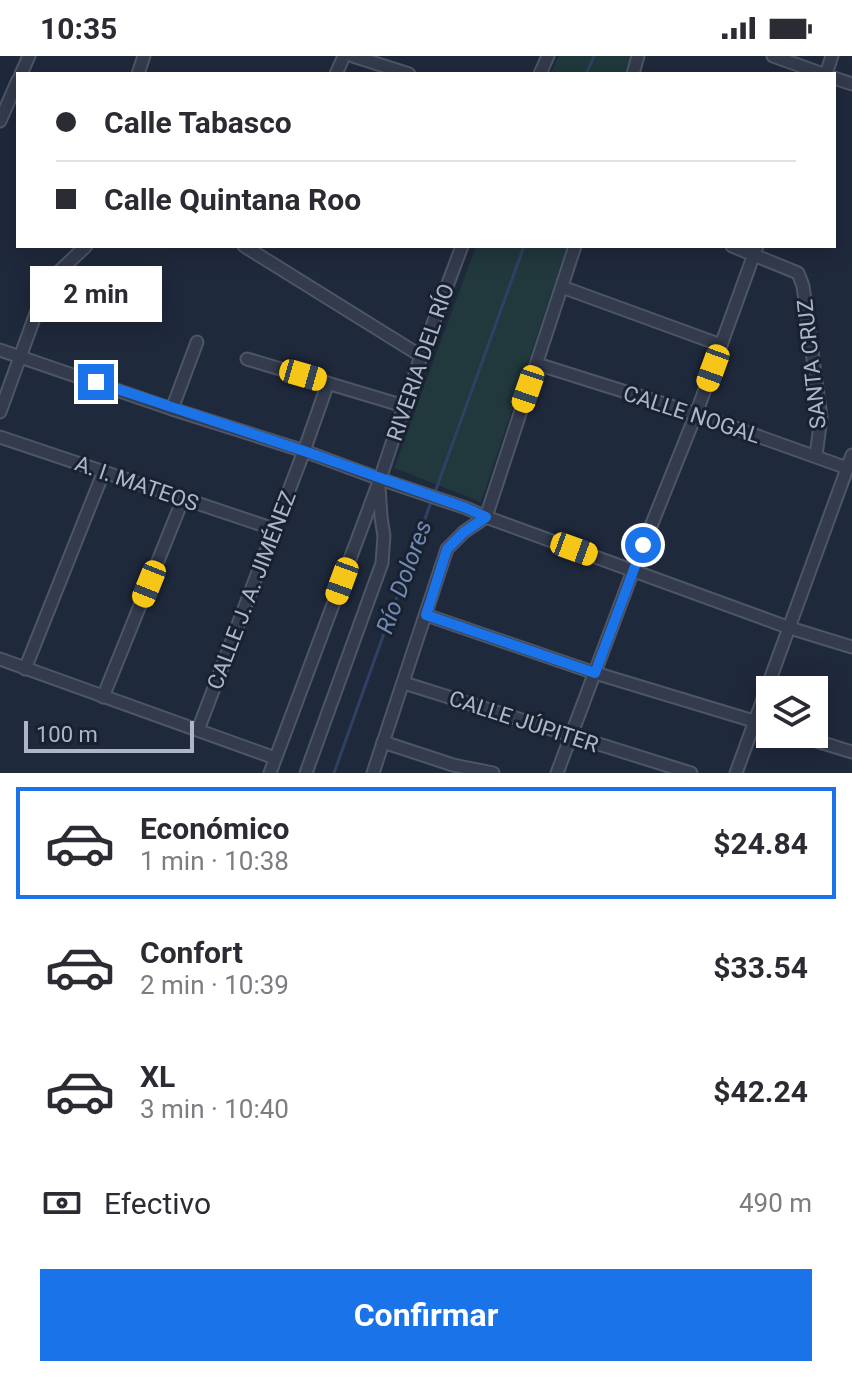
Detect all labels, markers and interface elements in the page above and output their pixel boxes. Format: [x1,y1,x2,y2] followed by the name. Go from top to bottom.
[40,11,117,46] text: 10:35
[104,105,292,140] text: Calle Tabasco
[104,182,361,217] text: Calle Quintana Roo
[30,266,162,322] callout: 2 min
[63,279,129,309] text: 2 min
[382,280,459,444] street label: RIVERIA DEL RÍO
[792,298,831,430] street label: SANTA CRUZ
[694,341,732,395] car
[277,357,329,393] car
[509,362,547,416] car
[78,364,114,400] route end
[620,381,764,448] street label: CALLE NOGAL
[72,451,202,516] street label: A. I. MATEOS
[202,487,301,693] street label: CALLE J. A. JIMÉNEZ
[371,516,437,638] water label: Río Dolores
[625,527,661,563] route start
[547,530,601,568] car
[323,554,361,608] car
[129,557,169,611] car
[756,676,828,748] map controls
[756,676,828,748] button: layers
[446,685,602,758] street label: CALLE JÚPITER
[24,717,194,753] scale bar
[36,722,98,747] text: 100 m
[44,807,116,879] icon: car
[140,811,289,846] text: Económico
[713,826,808,861] text: $24.84
[140,846,289,876] text: 1 min · 10:38
[44,931,116,1003] icon: car
[140,935,243,970] text: Confort
[713,950,808,985] text: $33.54
[140,970,289,1000] text: 2 min · 10:39
[44,1055,116,1127] icon: car
[140,1059,175,1094] text: XL
[713,1074,808,1109] text: $42.24
[140,1094,289,1124] text: 3 min · 10:40
[40,1181,84,1225] icon: cash
[104,1186,211,1221] text: Efectivo
[739,1188,812,1218] text: 490 m
[40,1269,812,1361] button: Confirmar

